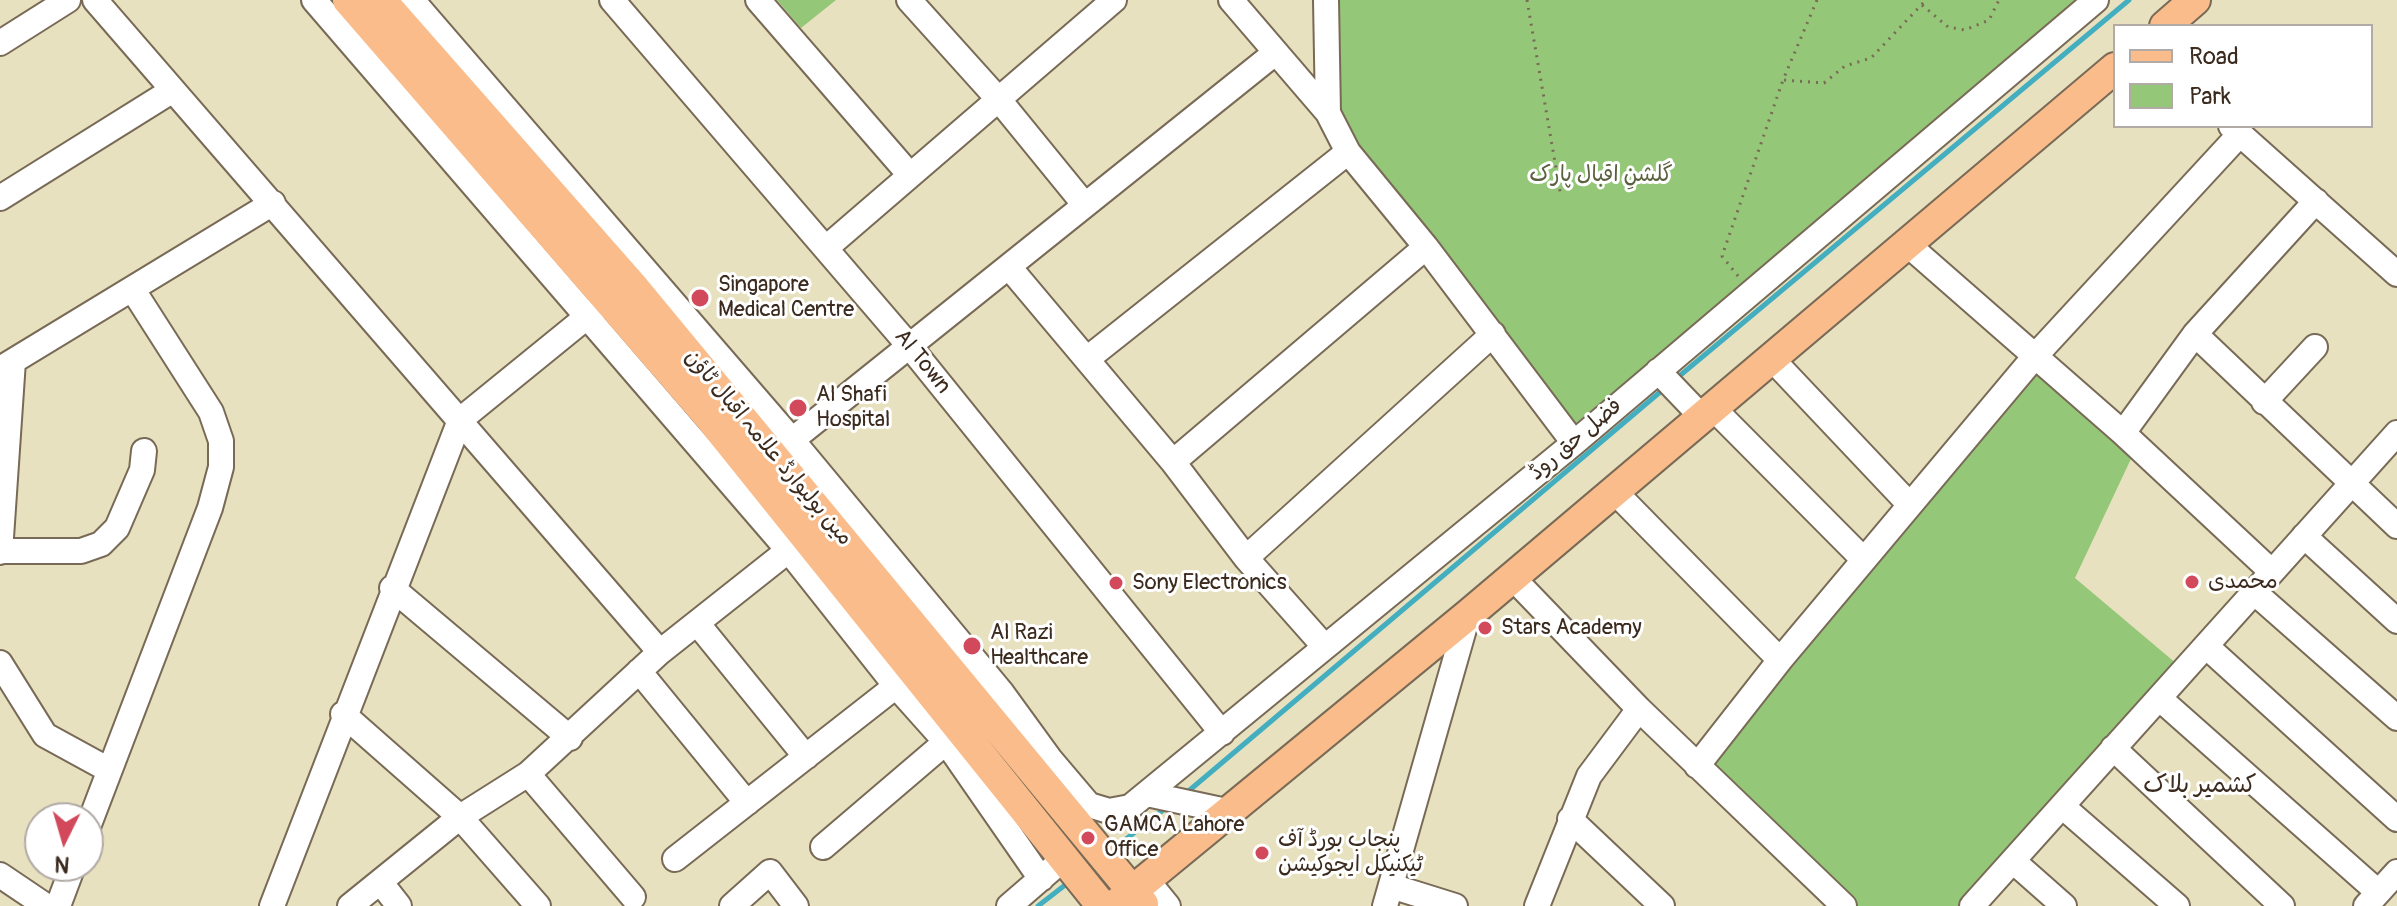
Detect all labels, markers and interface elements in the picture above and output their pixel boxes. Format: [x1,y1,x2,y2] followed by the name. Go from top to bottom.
[2113,24,2373,128] legend
[2189,42,2239,71] text: Road
[2189,82,2231,111] text: Park
[1529,162,1673,188] park label: گلشنِ اقبال پارک
[718,272,854,324] place label: Singapore Medical Centre
[689,287,711,309] marker: Singapore Medical Centre
[888,324,956,400] street label: AI Town
[678,345,858,551] street label: مین بولیوارڈ علامہ اقبال ٹاؤن
[816,382,890,434] place label: Al Shafi Hospital
[1524,393,1628,487] street label: فضل حق روڈ
[787,397,809,419] marker: Al Shafi Hospital
[2208,569,2278,595] place label: محمدی
[1132,570,1287,596] place label: Sony Electronics
[2183,573,2201,591] marker: محمدی
[1107,574,1125,592] marker: Sony Electronics
[1501,615,1642,641] place label: Stars Academy
[1476,619,1494,637] marker: Stars Academy
[990,620,1088,672] place label: Al Razi Healthcare
[961,635,983,657] marker: Al Razi Healthcare
[2143,772,2257,800] district label: کشمیر بلاک
[24,802,104,882] north arrow
[1104,812,1244,864] place label: GAMCA Lahore Office
[1278,827,1423,878] place label: پنجاب بورڈ آف ٹیکنیکل ایجوکیشن
[1079,829,1097,847] marker: GAMCA Lahore Office
[1253,844,1271,862] marker: پنجاب بورڈ آف ٹیکنیکل ایجوکیشن
[53,849,71,879] text: N

